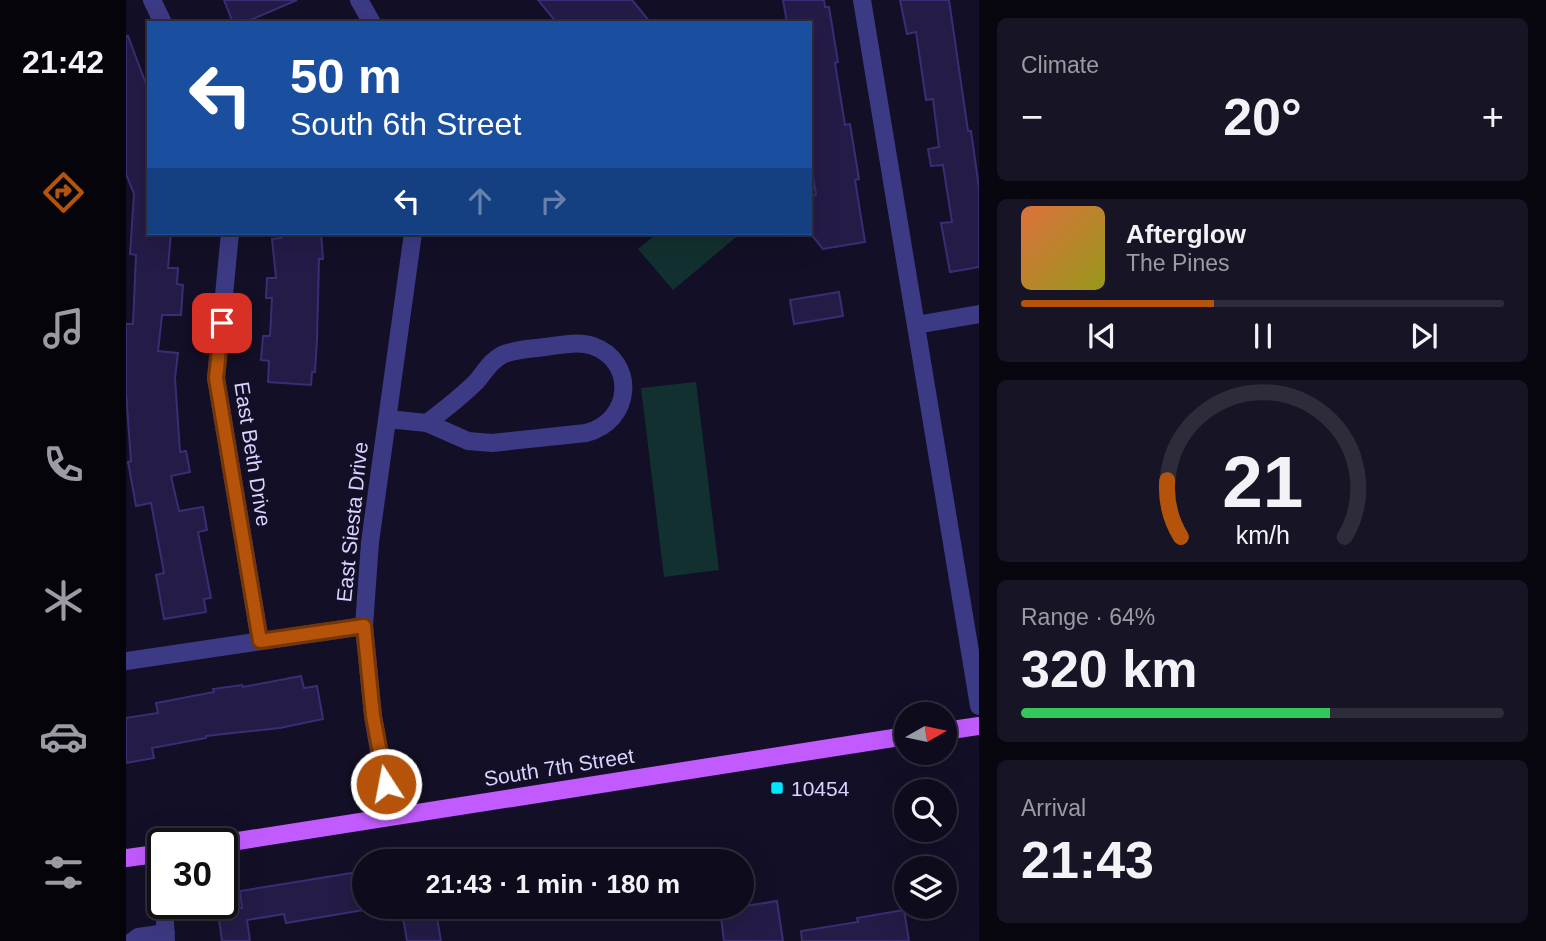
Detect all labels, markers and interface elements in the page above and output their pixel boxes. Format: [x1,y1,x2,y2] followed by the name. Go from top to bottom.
[22,44,104,80] text: 21:42
[175,49,266,140] icon: left
[290,49,402,103] text: 50 m
[1021,52,1099,78] text: Climate
[1223,88,1302,146] text: 20°
[1021,96,1043,138] text: −
[1482,96,1504,138] text: +
[290,106,521,142] text: South 6th Street
[39,168,88,217] icon: directions
[388,182,426,220] icon: left
[461,182,499,220] icon: ahead
[534,182,572,220] icon: right
[1126,219,1246,249] text: Afterglow
[1126,250,1230,276] text: The Pines
[192,293,252,353] pin
[39,304,88,353] icon: music
[203,304,241,342] icon: arrive
[1083,317,1121,355] icon: previous
[1244,317,1282,355] icon: pause
[1405,317,1443,355] icon: next
[230,380,276,528] street label: East Beth Drive
[39,440,88,489] icon: phone
[332,441,372,603] street label: East Siesta Drive
[1222,441,1303,522] text: 21
[1235,520,1290,548] text: km/h
[39,576,88,625] icon: climate
[1021,604,1155,630] text: Range · 64%
[1021,640,1197,698] text: 320 km
[894,702,957,765] north arrow
[894,702,957,919] map controls
[39,712,88,761] icon: car
[482,744,636,790] street label: South 7th Street
[349,747,423,821] position arrow
[791,777,850,800] place label: 10454
[894,779,957,842] button: search
[769,780,785,796] marker: 10454
[1021,795,1086,821] text: Arrival
[147,828,238,919] speed limit sign: 30
[1021,831,1154,889] text: 21:43
[39,848,88,897] icon: filters
[894,856,957,919] button: layers
[426,869,680,899] text: 21:43 · 1 min · 180 m

